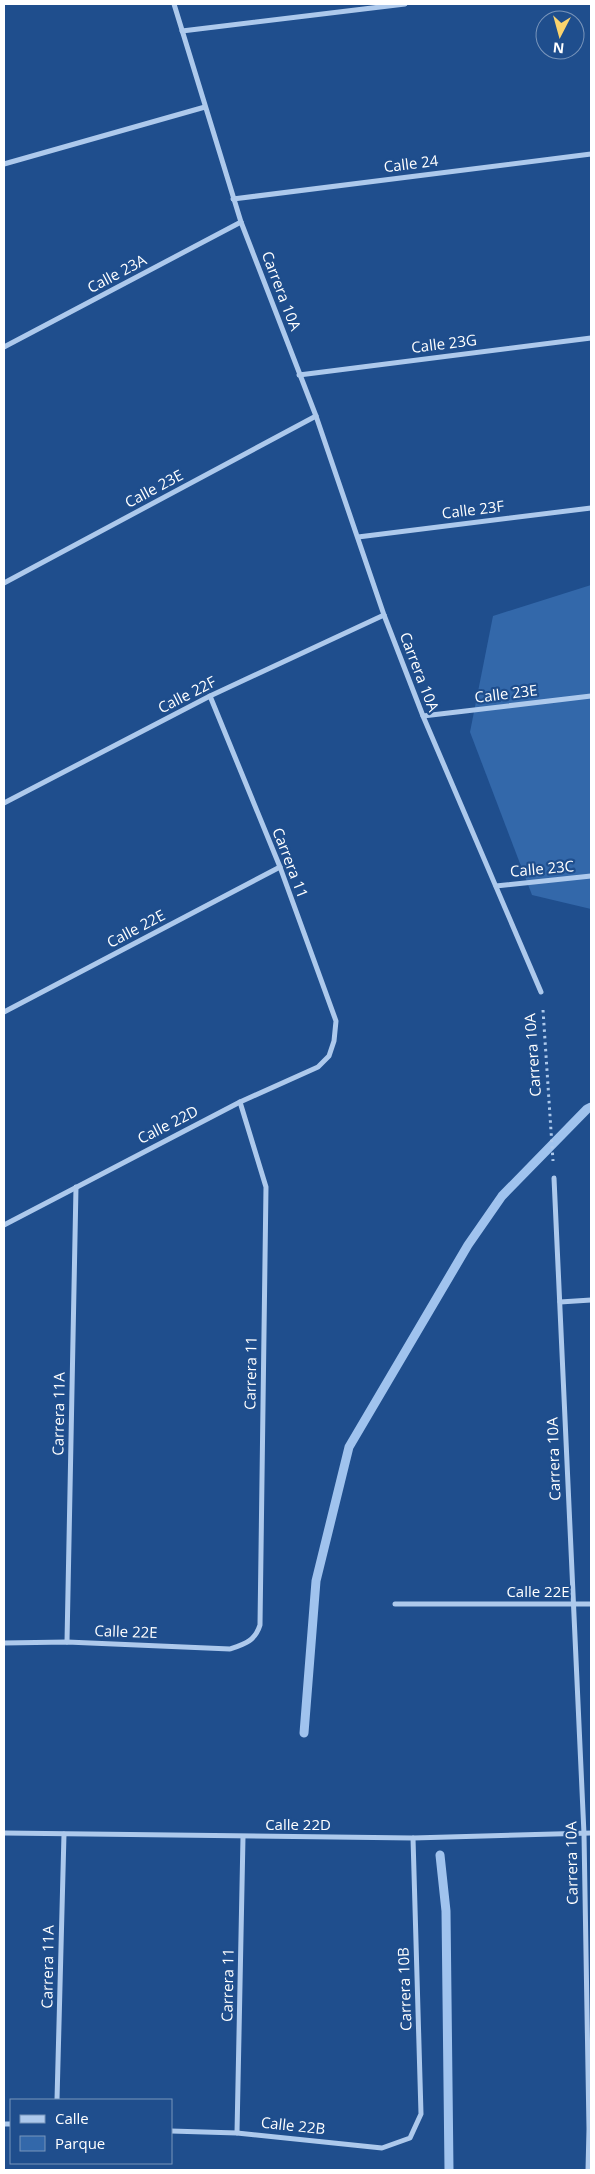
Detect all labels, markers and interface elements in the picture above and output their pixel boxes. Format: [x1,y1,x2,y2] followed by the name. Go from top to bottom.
[535,10,585,60] north arrow
[552,38,565,58] text: N
[382,150,440,176] street label: Calle 24
[258,248,306,334] street label: Carrera 10A
[83,249,150,297] street label: Calle 23A
[410,329,478,357] street label: Calle 23G
[121,464,186,512] street label: Calle 23E
[441,495,505,523] street label: Calle 23F
[396,629,444,715] street label: Carrera 10A
[154,671,219,717] street label: Calle 22F
[473,679,538,707] street label: Calle 23E
[268,825,314,901] street label: Carrera 11
[509,855,575,881] street label: Calle 23C
[103,904,168,952] street label: Calle 22E
[519,1012,545,1097] street label: Carrera 10A
[134,1100,201,1148] street label: Calle 22D
[239,1336,261,1410] street label: Carrera 11
[47,1372,69,1456] street label: Carrera 11A
[542,1416,564,1501] street label: Carrera 10A
[506,1581,570,1601] street label: Calle 22E
[94,1620,158,1642] street label: Calle 22E
[265,1814,331,1834] street label: Calle 22D
[560,1821,582,1905] street label: Carrera 10A
[36,1925,58,2009] street label: Carrera 11A
[393,1947,415,2031] street label: Carrera 10B
[216,1948,238,2022] street label: Carrera 11
[10,2099,172,2164] legend
[55,2108,89,2128] text: Calle
[260,2112,326,2138] street label: Calle 22B
[55,2133,105,2153] text: Parque

